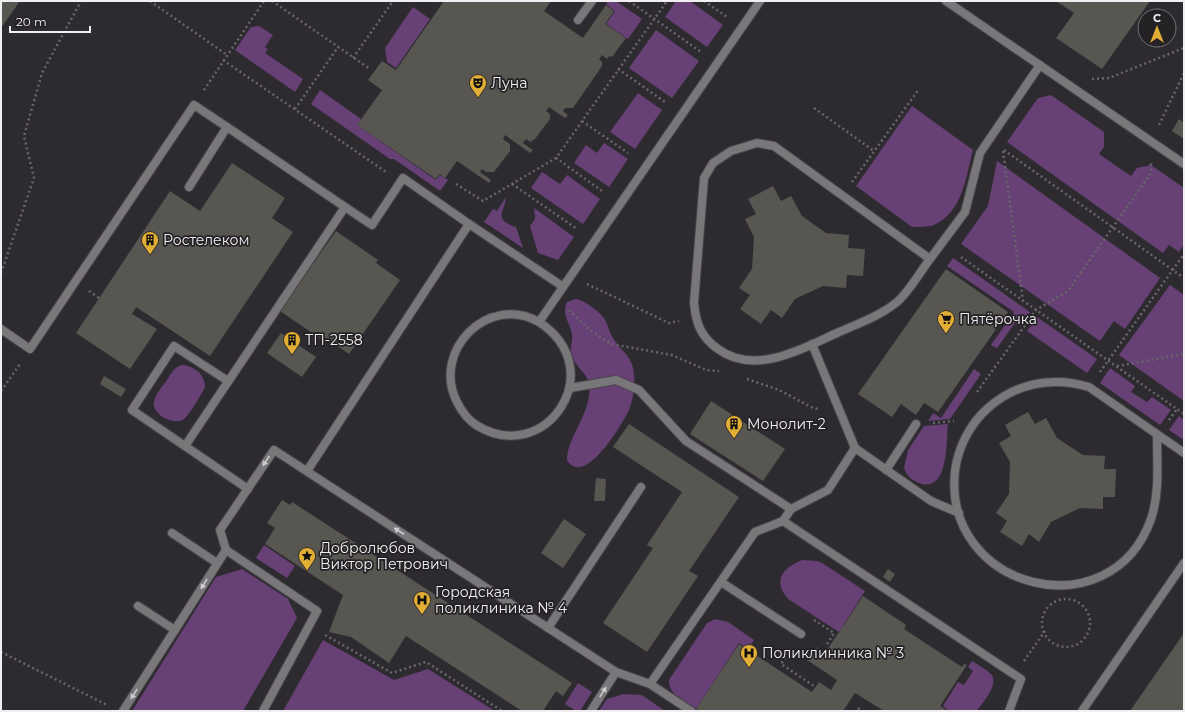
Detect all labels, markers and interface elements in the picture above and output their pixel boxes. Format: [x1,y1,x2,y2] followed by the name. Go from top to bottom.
[10,8,90,34] scale bar
[1137,8,1177,48] north arrow
[1153,11,1161,25] text: С
[16,14,47,29] text: 20 m
[468,73,488,98] theatre icon: Луна
[491,74,527,92] place label: Луна
[140,230,160,255] building icon: Ростелеком
[163,231,250,249] place label: Ростелеком
[936,309,956,334] supermarket icon: Пятёрочка
[959,310,1037,328] place label: Пятёрочка
[282,330,302,355] building icon: ТП-2558
[305,331,363,349] place label: ТП-2558
[724,414,744,439] building icon: Монолит-2
[747,415,826,433] place label: Монолит-2
[262,456,270,467] one-way arrow
[393,528,405,535] one-way arrow
[320,539,448,573] place label: Добролюбов Виктор Петрович
[297,546,317,571] place icon: Добролюбов Виктор Петрович
[200,578,207,590] one-way arrow
[435,583,568,617] place label: Городская поликлиника № 4
[412,590,432,615] hospital icon: Городская поликлиника № 4
[739,643,759,668] hospital icon: Поликлинника № 3
[762,644,904,662] place label: Поликлинника № 3
[599,687,607,697] one-way arrow
[130,689,138,699] one-way arrow

